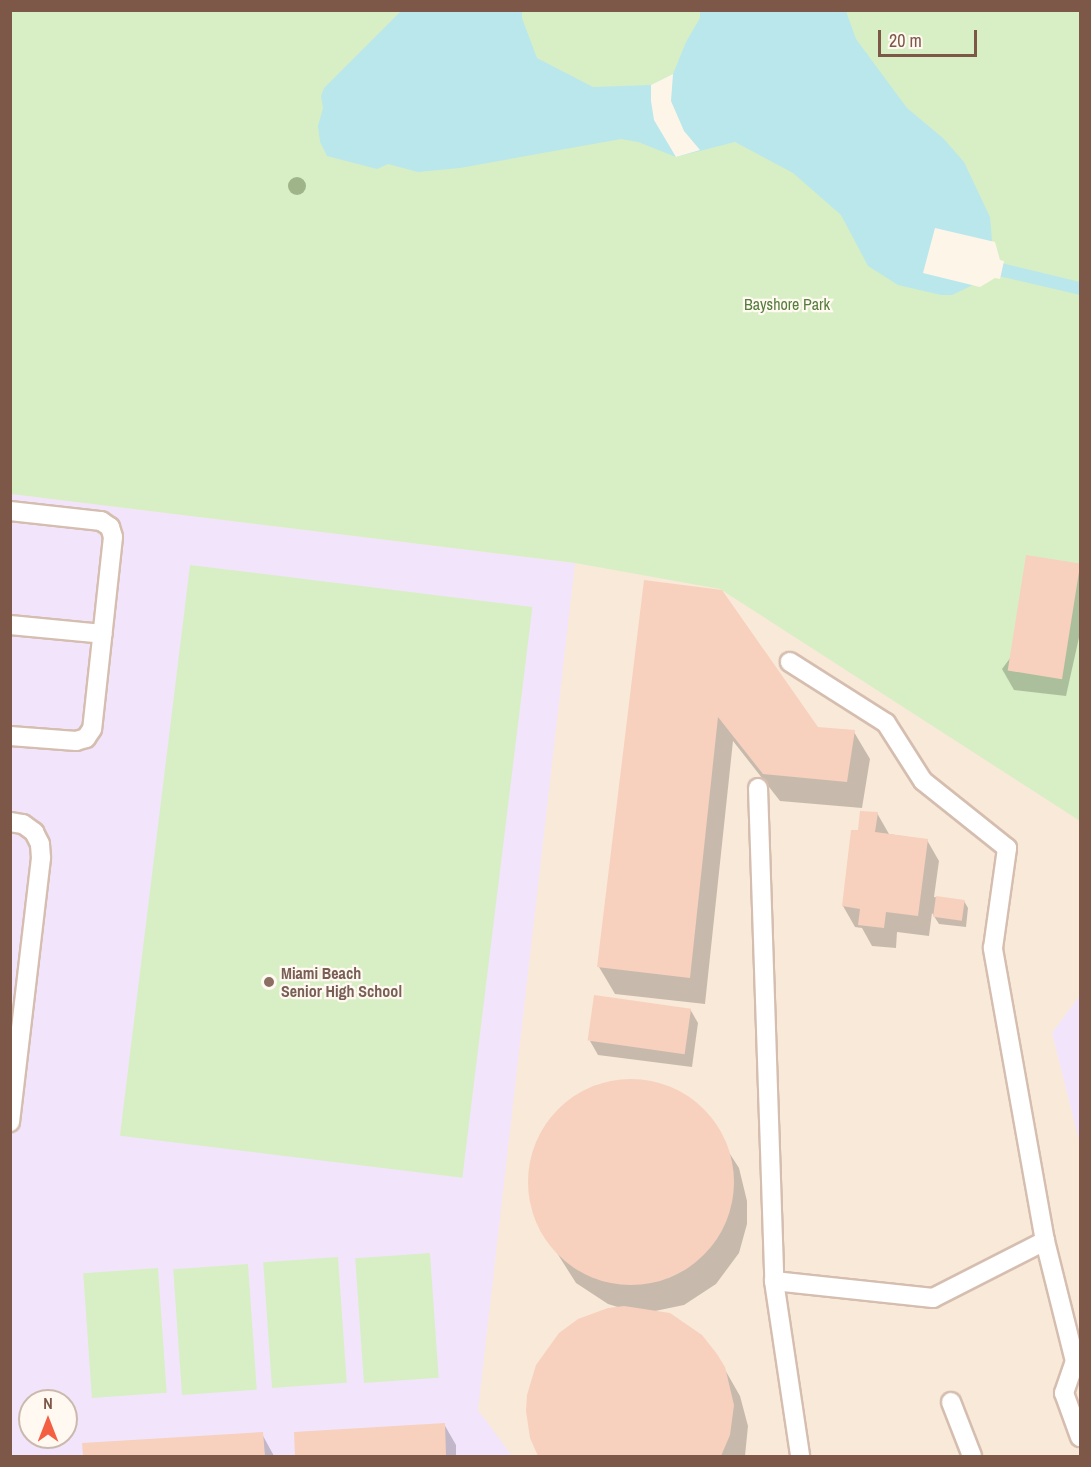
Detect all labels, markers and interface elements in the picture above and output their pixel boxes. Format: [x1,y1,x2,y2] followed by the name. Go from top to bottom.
[881,18,980,56] scale bar
[889,28,922,53] text: 20 m
[744,294,830,314] park label: Bayshore Park
[281,963,402,1001] place label: Miami Beach Senior High School
[262,975,276,989] marker: Miami Beach Senior High School
[18,1389,78,1449] north arrow
[43,1392,53,1414] text: N

